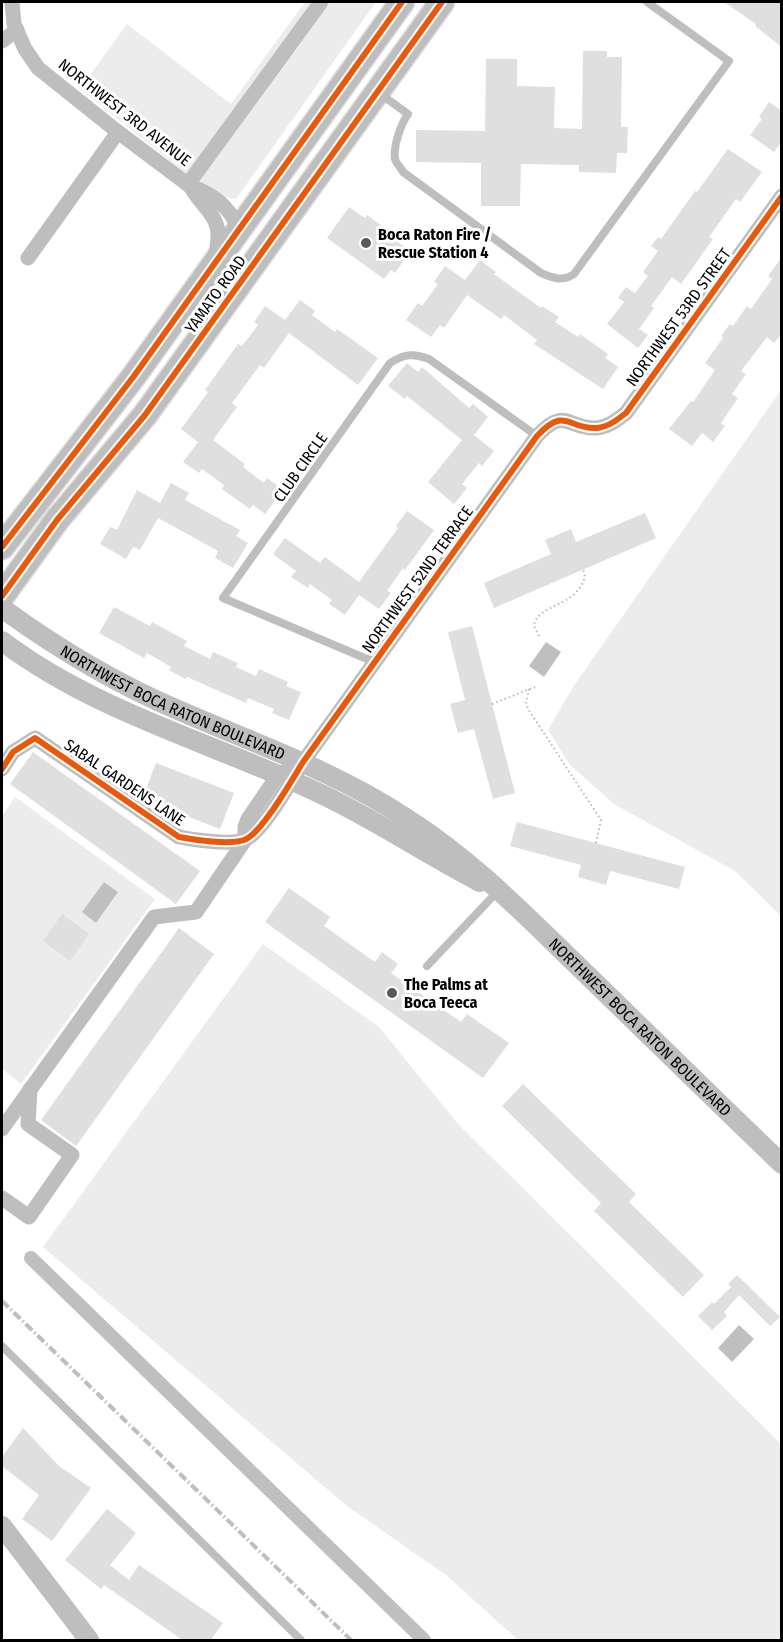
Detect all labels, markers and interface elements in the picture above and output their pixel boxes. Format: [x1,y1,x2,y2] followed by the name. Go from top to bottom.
[55,55,195,170] street label: NORTHWEST 3RD AVENUE
[378,225,491,262] place label: Boca Raton Fire / Rescue Station 4
[359,236,373,250] marker: Boca Raton Fire / Rescue Station 4
[622,244,735,390] street label: NORTHWEST 53RD STREET
[181,252,250,337] street label: YAMATO ROAD
[270,429,331,506] street label: CLUB CIRCLE
[358,502,477,656] street label: NORTHWEST 52ND TERRACE
[57,641,288,764] street label: NORTHWEST BOCA RATON BOULEVARD
[61,735,189,830] street label: SABAL GARDENS LANE
[545,934,735,1120] street label: NORTHWEST BOCA RATON BOULEVARD
[404,975,488,1012] place label: The Palms at Boca Teeca
[385,986,399,1000] marker: The Palms at Boca Teeca

